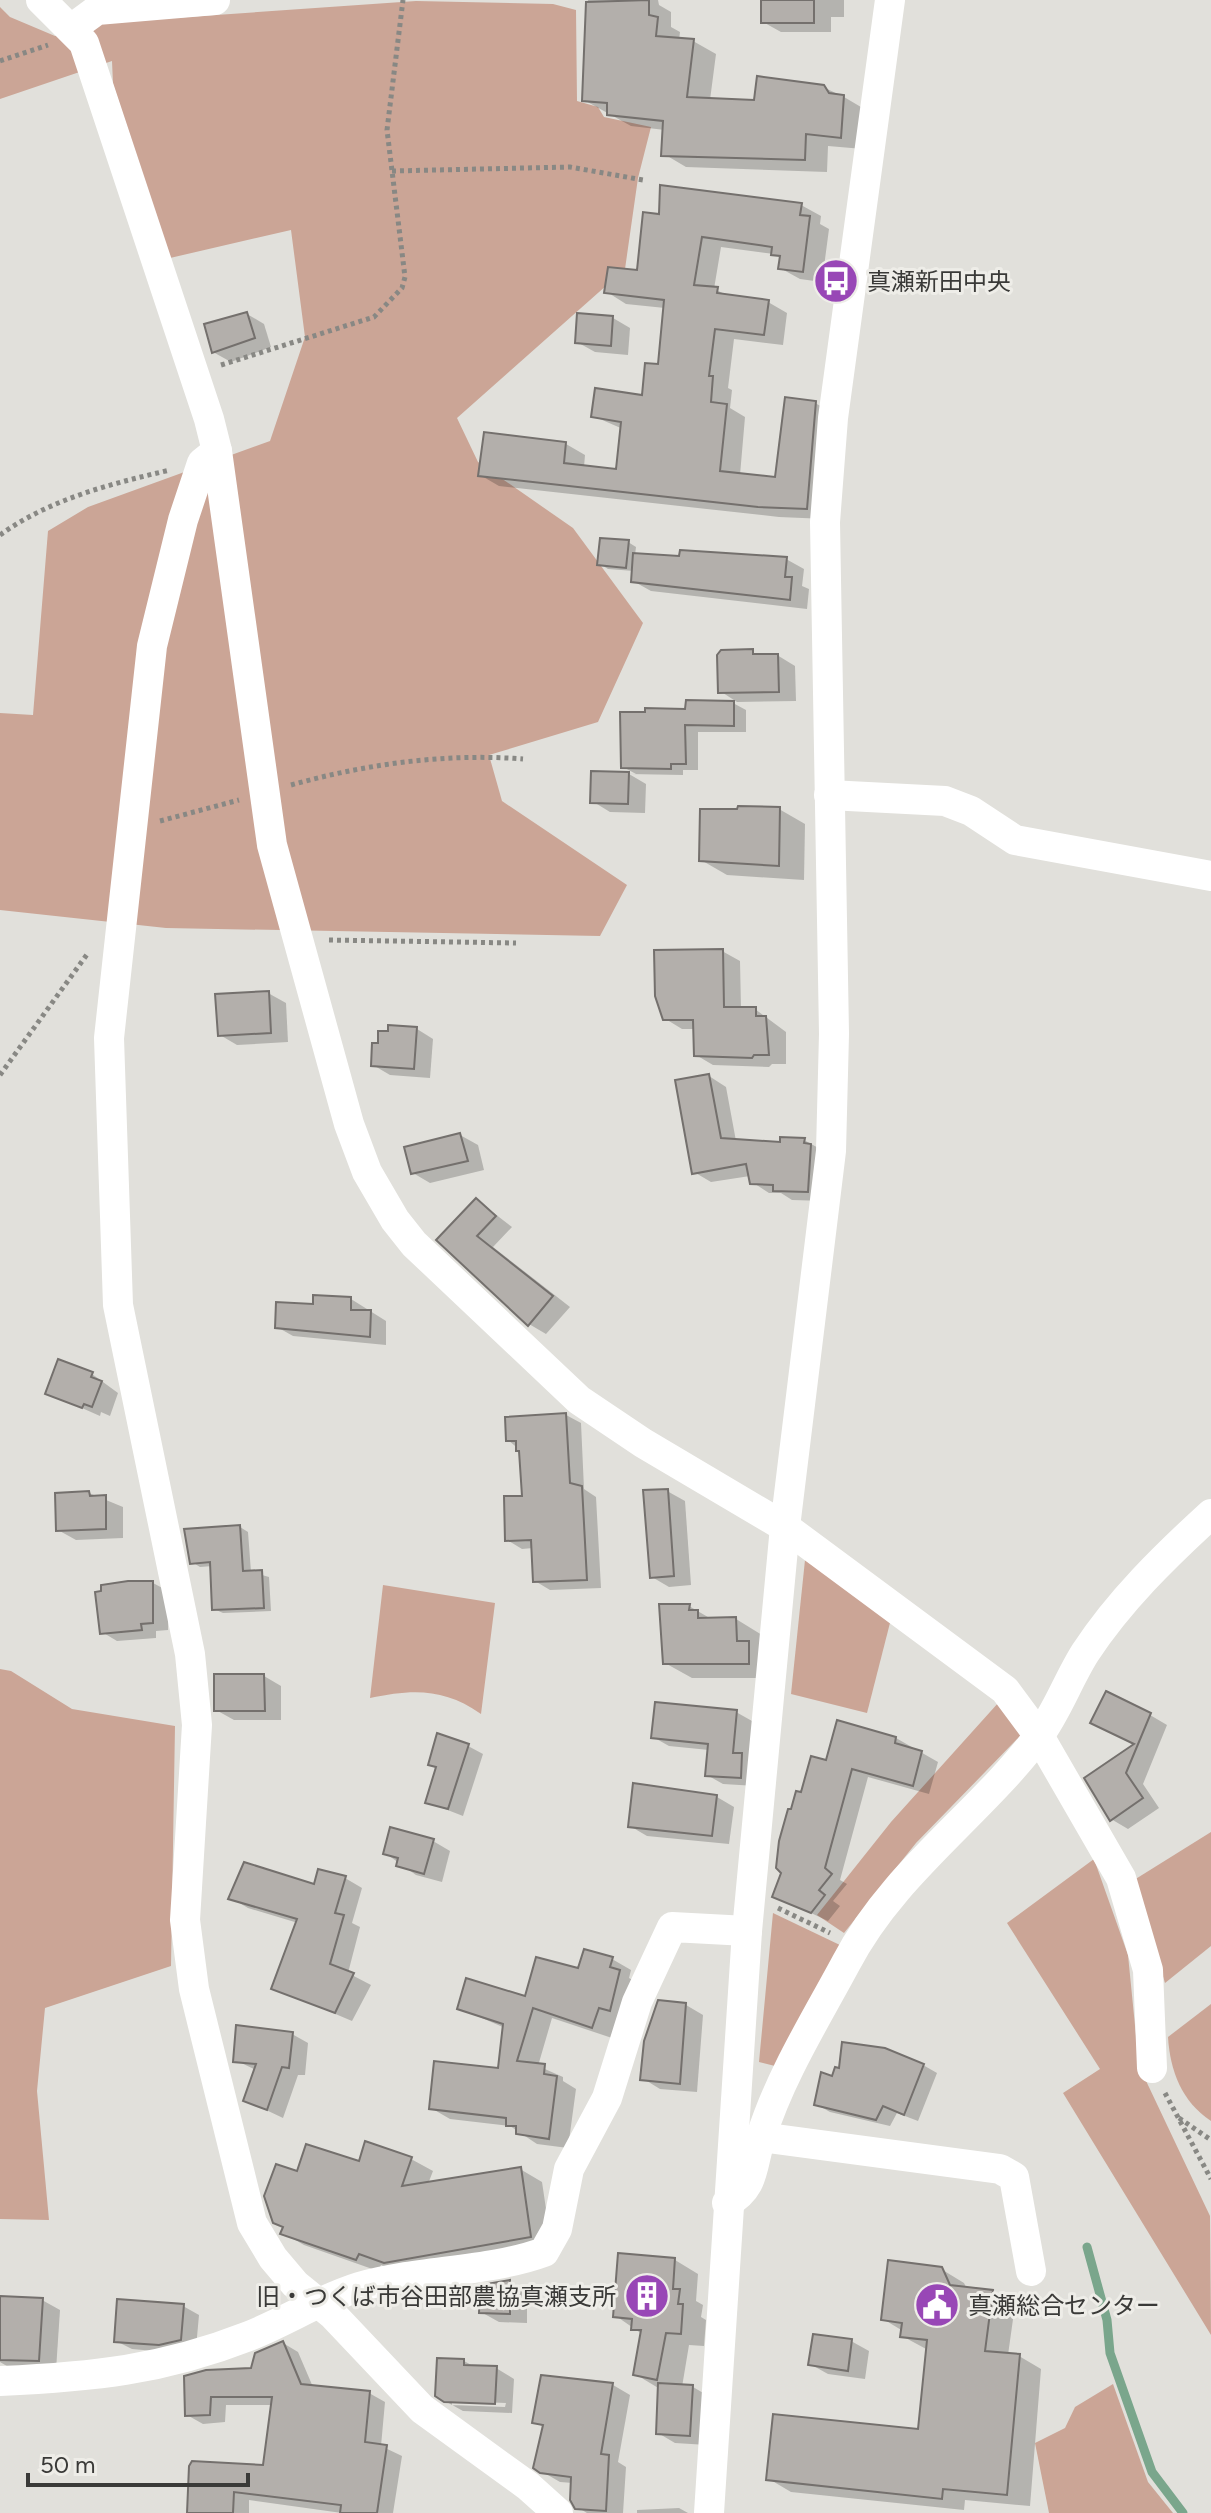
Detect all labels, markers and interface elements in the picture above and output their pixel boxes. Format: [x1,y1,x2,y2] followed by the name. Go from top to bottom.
[812,257,860,305] bus stop icon: 真瀬新田中央
[867,267,1011,296] place label: 真瀬新田中央
[623,2272,671,2320] building icon: 旧・つくば市谷田部農協真瀬支所
[913,2281,961,2329] public building icon: 真瀬総合センター
[256,2282,616,2311] place label: 旧・つくば市谷田部農協真瀬支所
[968,2291,1160,2320] place label: 真瀬総合センター
[28,2437,248,2487] scale bar
[40,2450,96,2479] text: 50 m

